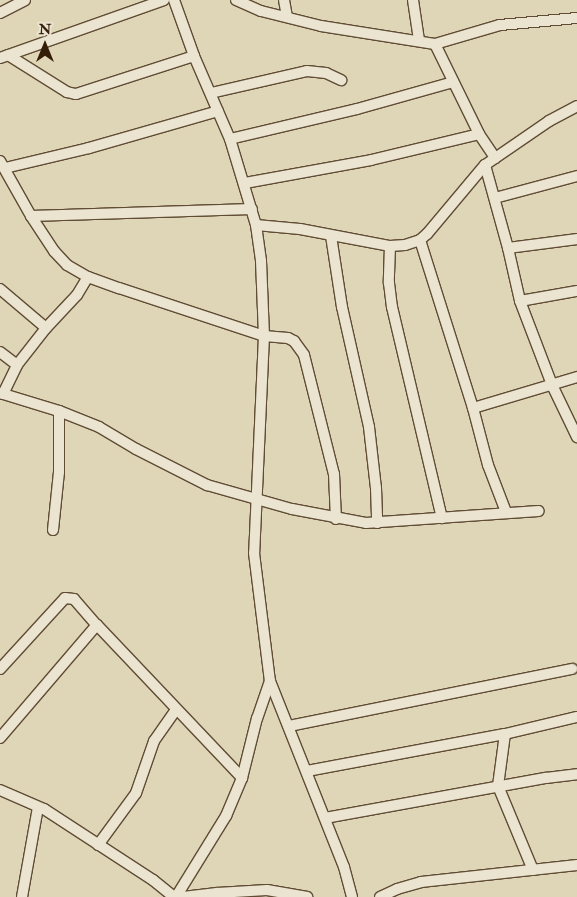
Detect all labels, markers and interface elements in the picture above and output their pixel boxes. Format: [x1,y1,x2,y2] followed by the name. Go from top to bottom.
[20,20,70,70] north arrow
[39,21,51,38] text: N

